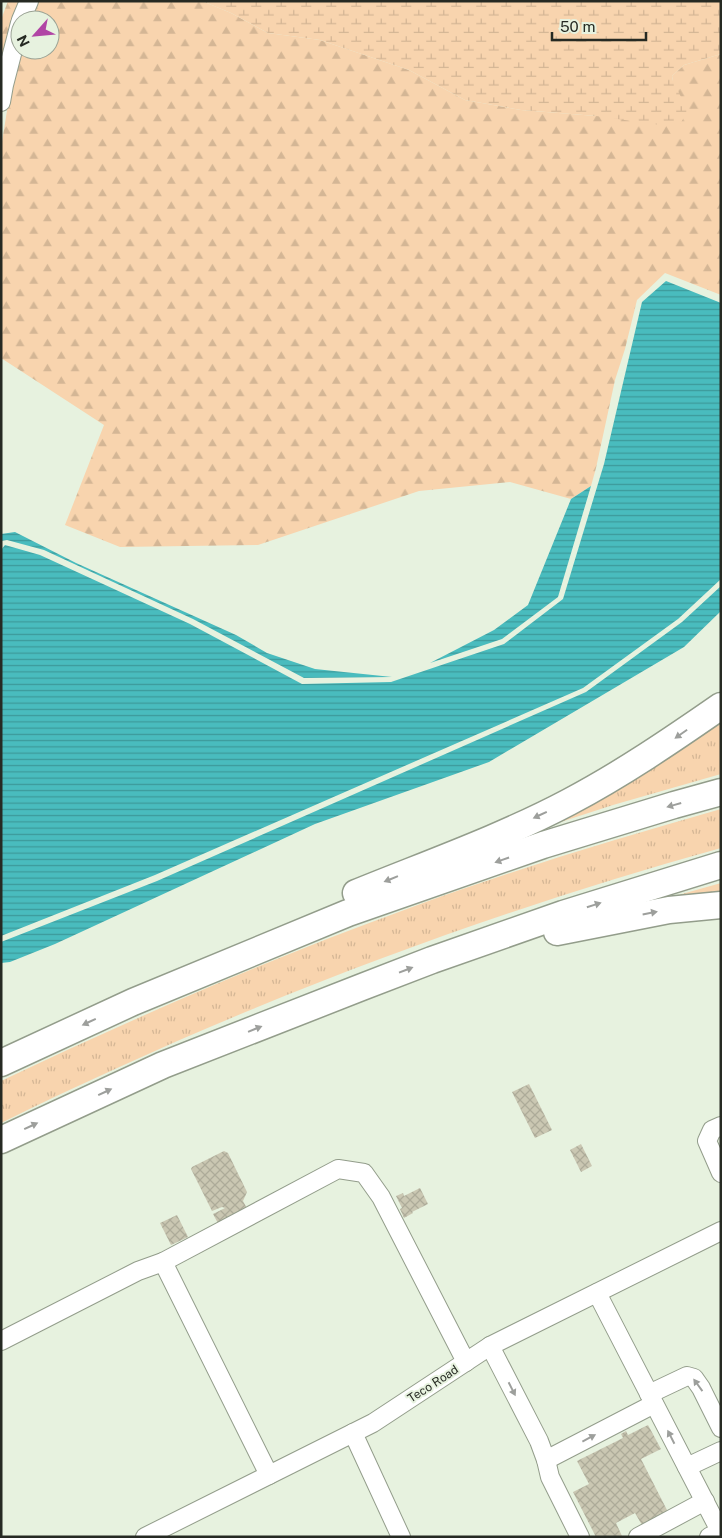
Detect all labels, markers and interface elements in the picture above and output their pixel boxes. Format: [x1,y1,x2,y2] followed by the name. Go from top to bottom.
[10,10,60,60] north arrow
[552,10,646,42] scale bar
[560,18,595,35] text: 50 m
[14,32,33,49] text: N
[674,729,688,739] one-way arrow
[666,802,681,810] one-way arrow
[533,812,547,820] one-way arrow
[494,856,509,864] one-way arrow
[383,875,398,883] one-way arrow
[586,900,601,908] one-way arrow
[643,909,659,917] one-way arrow
[399,966,414,973] one-way arrow
[82,1018,96,1026] one-way arrow
[248,1025,263,1033] one-way arrow
[98,1087,112,1095] one-way arrow
[24,1122,38,1130] one-way arrow
[405,1362,461,1406] street label: Teco Road
[693,1378,703,1392] one-way arrow
[508,1382,516,1396] one-way arrow
[667,1429,675,1444] one-way arrow
[582,1434,597,1442] one-way arrow

